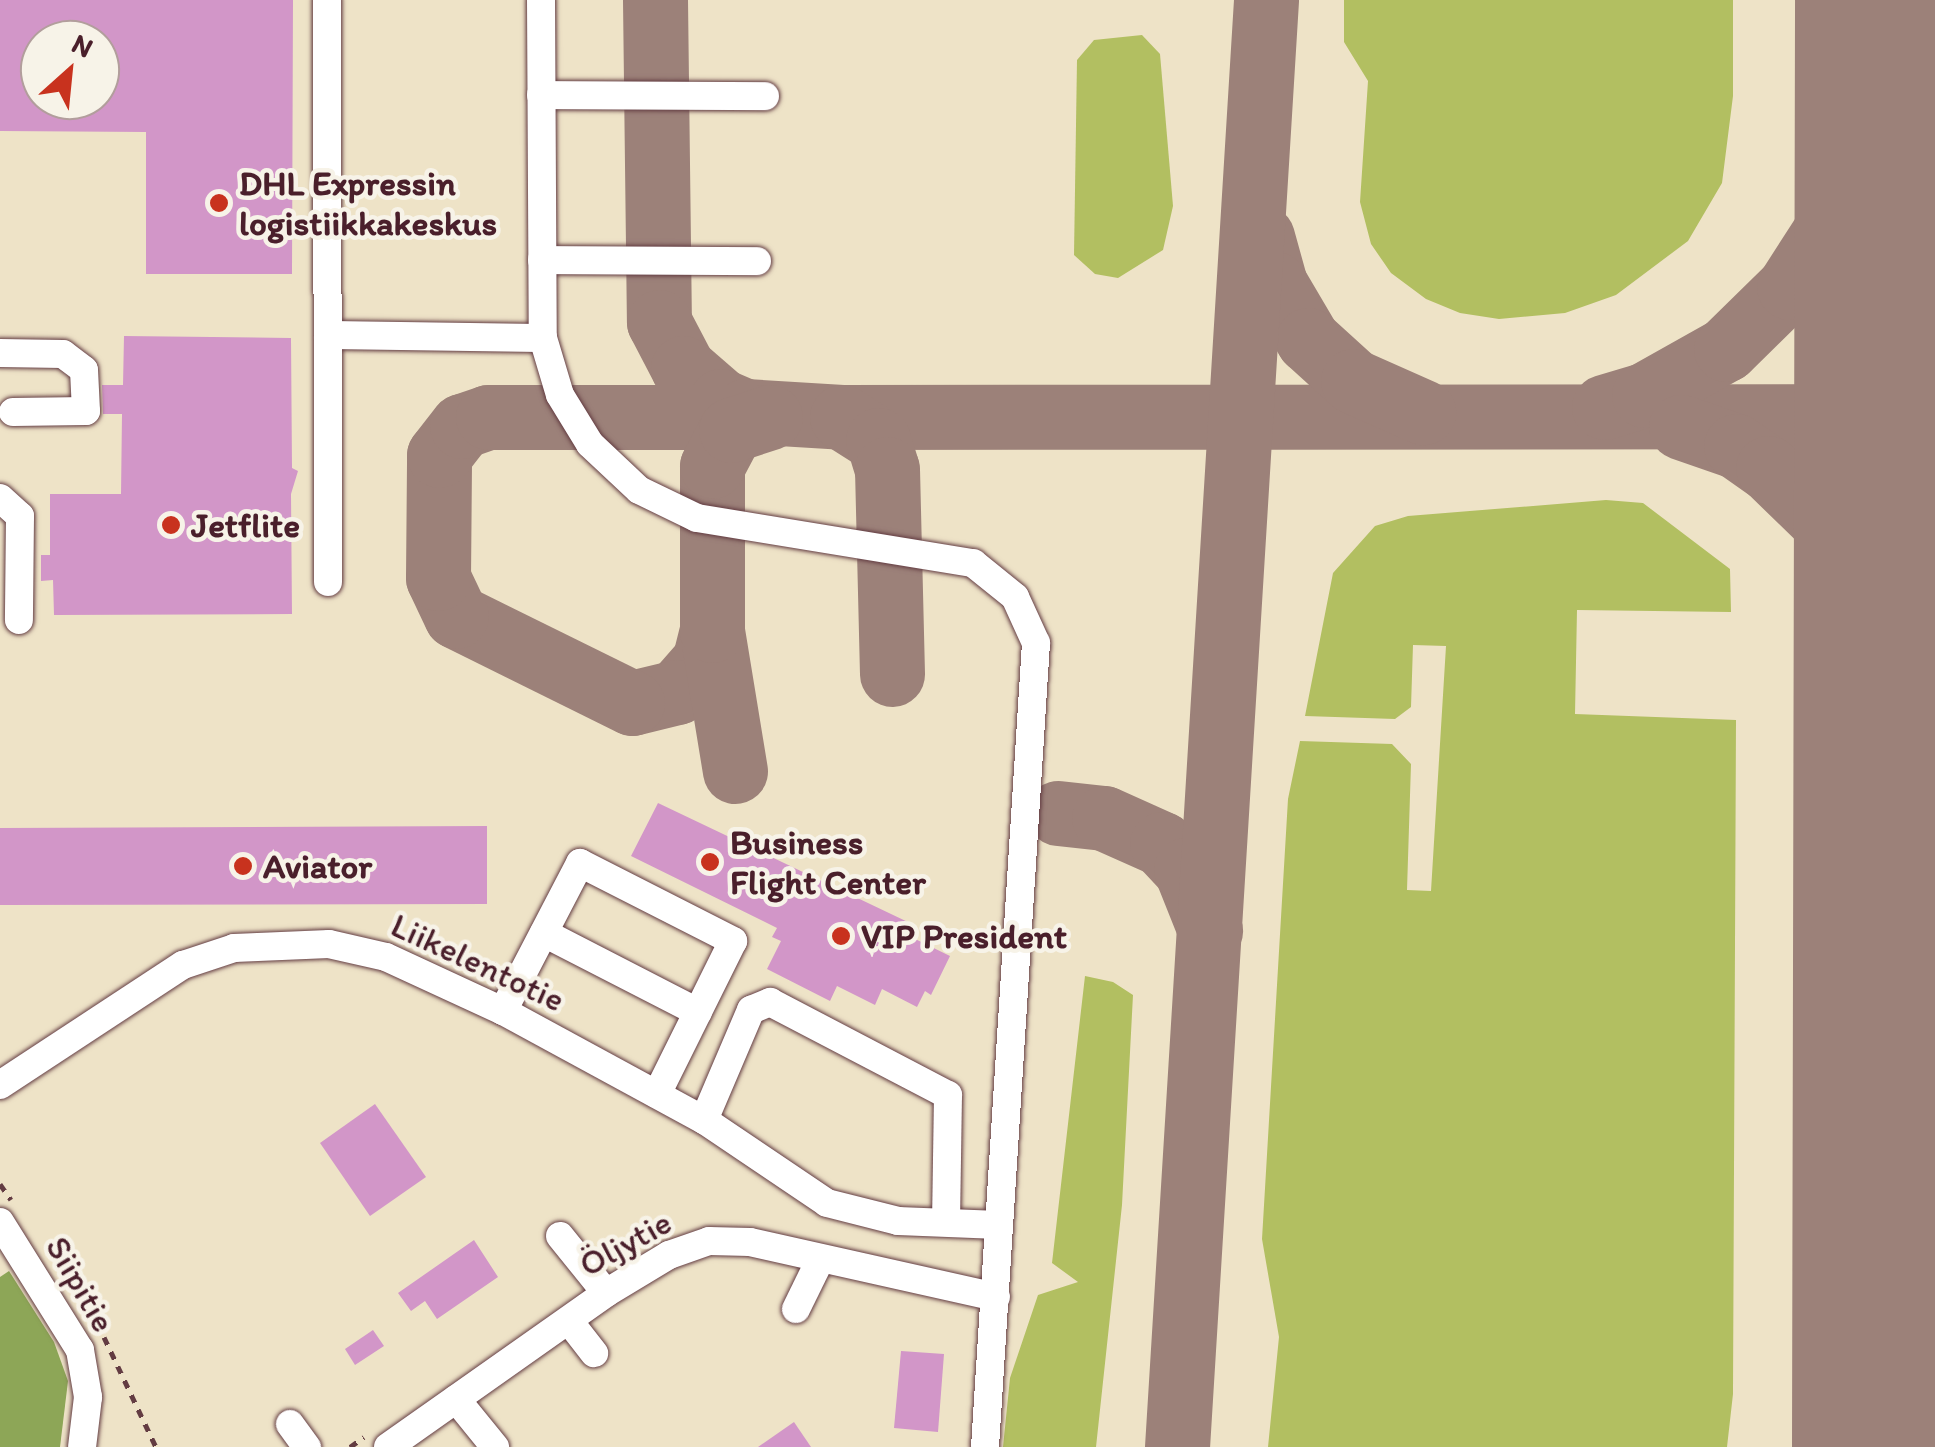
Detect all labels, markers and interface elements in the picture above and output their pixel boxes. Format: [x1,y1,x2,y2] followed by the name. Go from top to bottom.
[20,20,120,120] north arrow
[67,26,99,64] text: N
[239,162,497,244] place label: DHL Expressin logistiikkakeskus
[208,192,230,214] marker: DHL Expressin logistiikkakeskus
[191,504,300,546] place label: Jetflite
[160,514,182,536] marker: Jetflite
[730,821,927,903] place label: Business Flight Center
[263,845,372,887] place label: Aviator
[699,851,721,873] marker: Business Flight Center
[232,855,254,877] marker: Aviator
[385,904,571,1020] street label: Liikelentotie
[861,915,1066,957] place label: VIP President
[830,925,852,947] marker: VIP President
[571,1201,679,1285] street label: Öljytie
[37,1229,125,1339] street label: Siipitie

